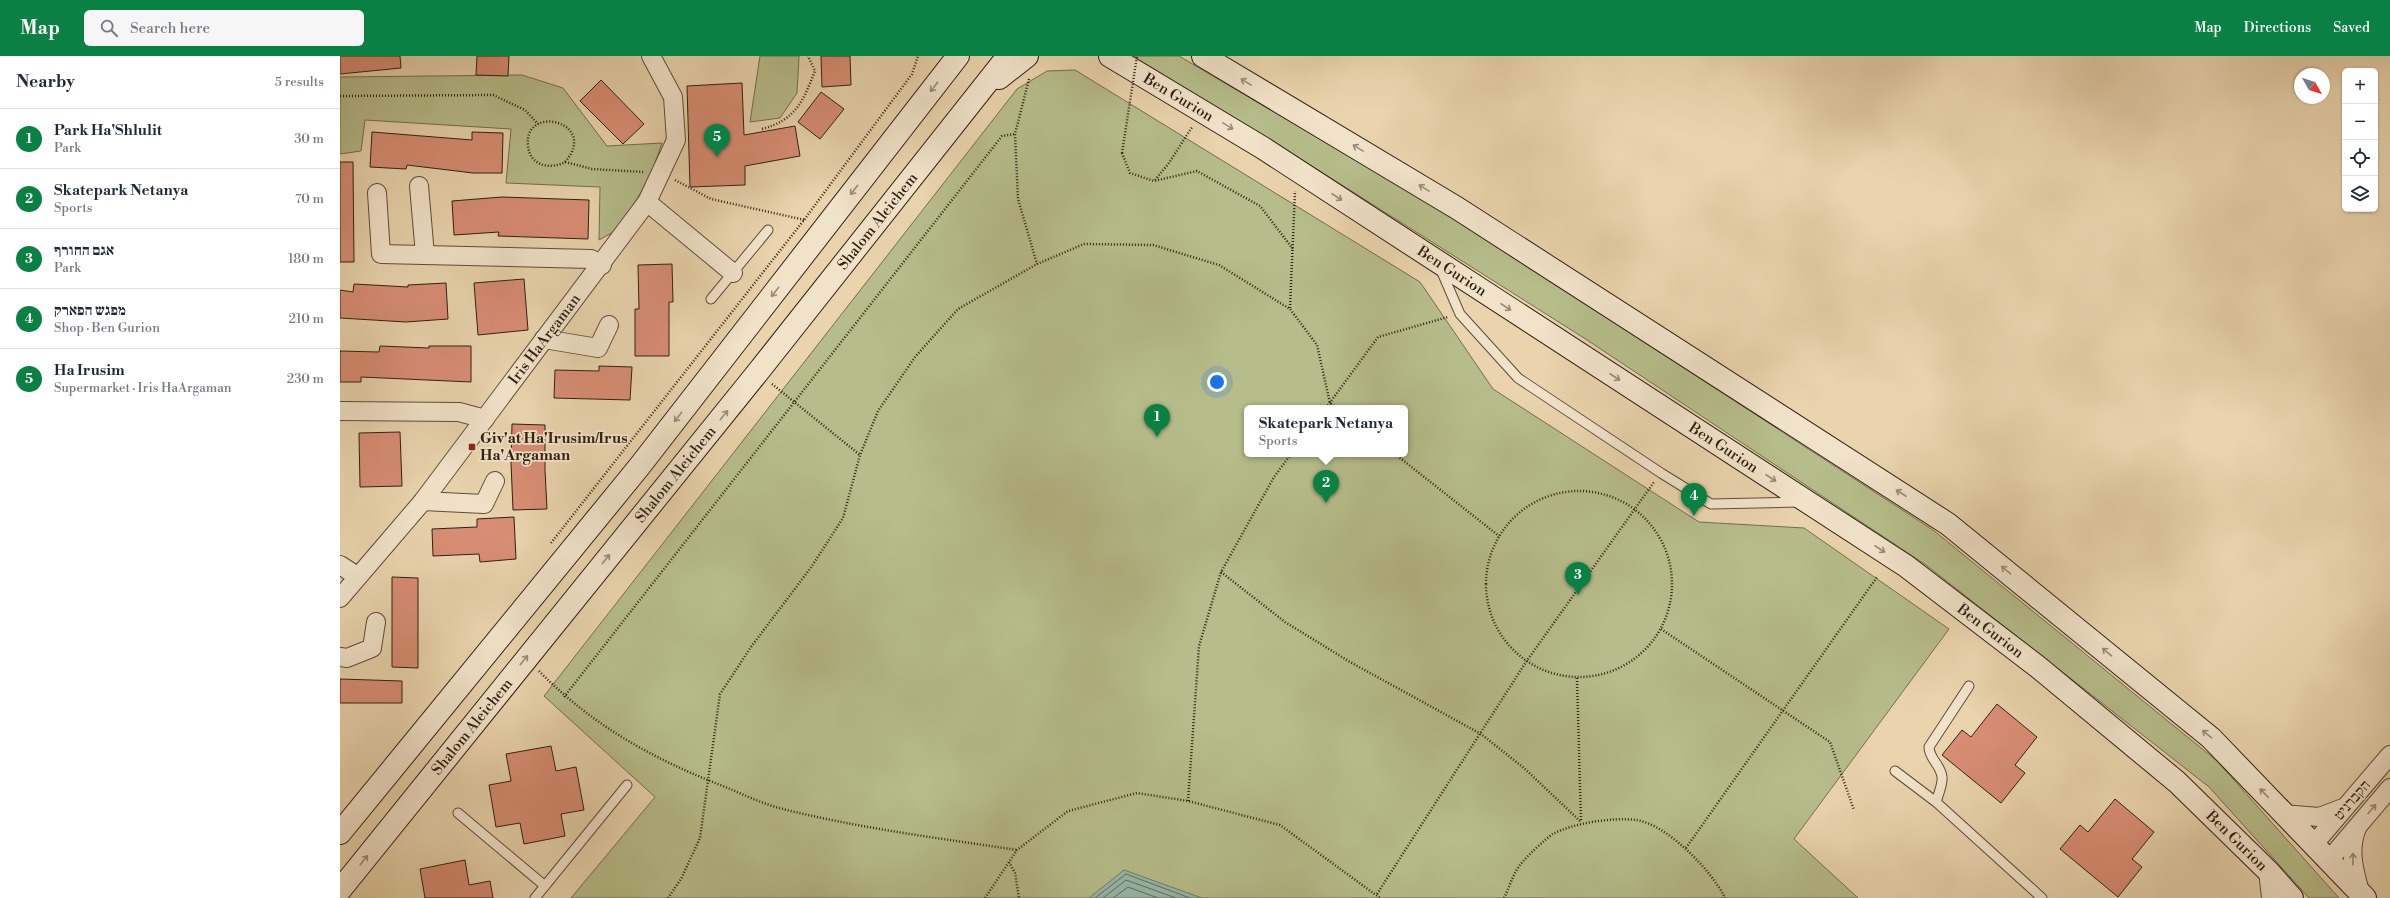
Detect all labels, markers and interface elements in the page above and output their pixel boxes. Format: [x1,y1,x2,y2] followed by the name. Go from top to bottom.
[84,10,364,46] search box
[20,16,60,40] text: Map
[98,17,120,39] icon: search
[130,19,210,38] text: Search here
[2194,19,2222,37] text: Map
[2244,19,2311,37] text: Directions
[2333,19,2370,37] text: Saved
[2294,68,2330,104] north arrow
[2342,68,2378,212] map controls
[2342,68,2378,104] button: +
[1139,69,1217,126] street label: Ben Gurion
[16,71,75,93] text: Nearby
[275,74,324,90] text: 5 results
[1240,77,1252,85] one-way arrow
[929,81,938,92] one-way arrow
[2342,104,2378,140] button: −
[54,121,162,140] text: Park Ha'Shlulit
[1222,123,1234,131] one-way arrow
[704,124,730,157] pin: 5
[26,131,32,147] text: 1
[294,131,324,147] text: 30 m
[54,140,81,156] text: Park
[2342,140,2378,176] button: locate
[1353,144,1364,152] one-way arrow
[833,169,922,274] street label: Shalom Aleichem
[2342,176,2378,212] button: layers
[54,181,188,200] text: Skatepark Netanya
[850,184,858,195] one-way arrow
[1418,184,1430,192] one-way arrow
[25,191,33,207] text: 2
[295,191,324,207] text: 70 m
[1331,193,1343,201] one-way arrow
[54,200,93,216] text: Sports
[54,241,114,260] text: אגם החורף
[1413,241,1490,301] street label: Ben Gurion
[25,251,33,267] text: 3
[288,251,324,267] text: 180 m
[54,260,81,276] text: Park
[770,287,779,298] one-way arrow
[505,290,585,388] street label: Iris HaArgaman
[54,301,126,320] text: מפגש הפארק
[1500,303,1511,311] one-way arrow
[25,311,33,327] text: 4
[289,311,324,327] text: 210 m
[54,320,160,336] text: Shop · Ben Gurion
[54,361,125,380] text: Ha Irusim
[25,371,33,387] text: 5
[287,371,324,387] text: 230 m
[1207,372,1227,392] your location
[1609,373,1620,381] one-way arrow
[54,380,232,396] text: Supermarket · Iris HaArgaman
[1144,404,1170,437] pin: 1
[1244,405,1408,457] popup
[719,409,728,420] one-way arrow
[673,412,682,423] one-way arrow
[1259,414,1393,433] text: Skatepark Netanya
[1684,418,1762,477] street label: Ben Gurion
[631,423,720,527] street label: Shalom Aleichem
[480,429,628,465] place label: Giv'at Ha'Irusim/Irus Ha'Argaman
[1259,433,1297,449] text: Sports
[467,442,477,452] marker: Giv'at Ha'Irusim/Irus Ha'Argaman
[1313,470,1339,503] pin: 2
[1766,474,1777,482] one-way arrow
[1681,483,1707,516] pin: 4
[1896,489,1907,497] one-way arrow
[1874,545,1885,553] one-way arrow
[602,554,611,564] one-way arrow
[1565,562,1591,595] pin: 3
[2000,565,2011,574] one-way arrow
[1952,599,2027,663] street label: Ben Gurion
[2101,647,2112,656] one-way arrow
[520,654,528,665] one-way arrow
[428,675,517,779] street label: Shalom Aleichem
[2201,730,2212,739] one-way arrow
[2330,776,2375,824] street label: הקברניט
[2259,788,2269,798] one-way arrow
[2368,803,2377,814] one-way arrow
[2201,806,2272,875] street label: Ben Gurion
[2349,853,2357,866] one-way arrow
[360,854,369,865] one-way arrow

